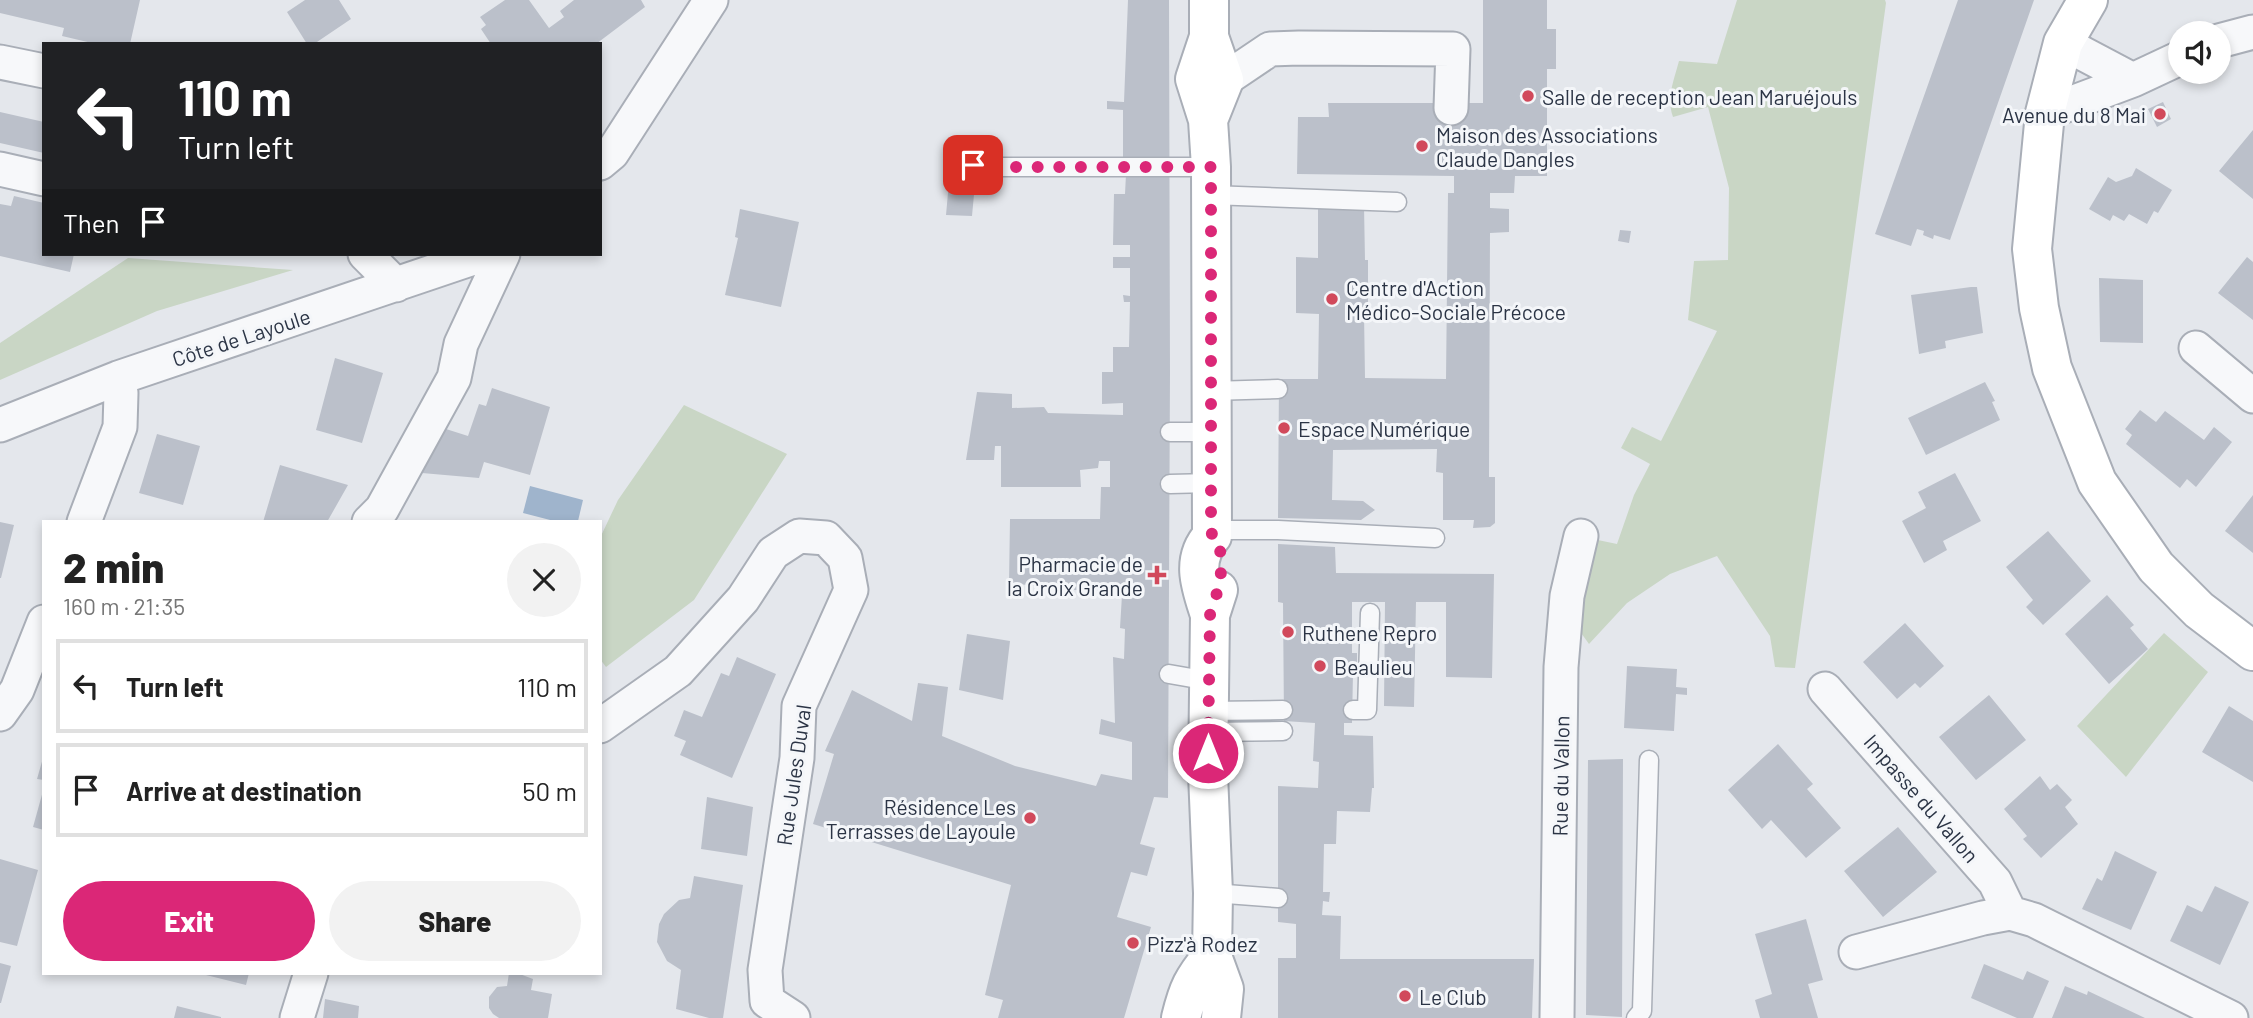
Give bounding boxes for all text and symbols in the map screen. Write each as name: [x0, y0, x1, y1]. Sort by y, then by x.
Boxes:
map controls: [2168, 21, 2231, 84]
button: sound: [2168, 21, 2231, 84]
text: 110 m: [178, 67, 292, 126]
icon: left: [63, 70, 154, 161]
place label: Salle de reception Jean Maruéjouls: [1542, 84, 1857, 109]
marker: Salle de reception Jean Maruéjouls: [1520, 88, 1536, 104]
place label: Avenue du 8 Mai: [2002, 102, 2146, 127]
marker: Avenue du 8 Mai: [2152, 106, 2168, 122]
place label: Maison des Associations Claude Dangles: [1436, 122, 1658, 171]
text: Turn left: [178, 127, 295, 165]
pin: [943, 135, 1003, 195]
marker: Maison des Associations Claude Dangles: [1414, 138, 1430, 154]
icon: arrive: [954, 146, 992, 184]
icon: arrive: [134, 203, 172, 241]
text: Then: [63, 207, 120, 238]
place label: Centre d'Action Médico-Sociale Précoce: [1346, 275, 1566, 324]
marker: Centre d'Action Médico-Sociale Précoce: [1324, 291, 1340, 307]
street label: Côte de Layoule: [169, 303, 313, 371]
place label: Espace Numérique: [1298, 416, 1470, 441]
marker: Espace Numérique: [1276, 420, 1292, 436]
text: 2 min: [63, 541, 164, 591]
button: close: [507, 543, 581, 617]
place label: Pharmacie de la Croix Grande: [1007, 551, 1143, 600]
marker: Pharmacie de la Croix Grande: [1149, 567, 1165, 583]
text: 160 m · 21:35: [63, 592, 185, 620]
place label: Ruthene Repro: [1302, 620, 1437, 645]
marker: Ruthene Repro: [1280, 624, 1296, 640]
place label: Beaulieu: [1334, 654, 1413, 679]
marker: Beaulieu: [1312, 658, 1328, 674]
icon: left: [67, 667, 105, 705]
text: Turn left: [126, 671, 224, 702]
text: 110 m: [517, 671, 577, 702]
street label: Rue Jules Duval: [771, 703, 815, 847]
street label: Rue du Vallon: [1546, 715, 1574, 837]
position arrow: [1171, 716, 1245, 790]
street label: Impasse du Vallon: [1859, 729, 1985, 867]
icon: arrive: [67, 771, 105, 809]
text: Arrive at destination: [126, 775, 362, 806]
text: 50 m: [522, 775, 577, 806]
place label: Résidence Les Terrasses de Layoule: [826, 794, 1016, 843]
marker: Résidence Les Terrasses de Layoule: [1022, 810, 1038, 826]
button: Exit: [63, 881, 315, 961]
button: Share: [329, 881, 581, 961]
place label: Pizz'à Rodez: [1147, 931, 1257, 956]
marker: Pizz'à Rodez: [1125, 935, 1141, 951]
place label: Le Club: [1419, 984, 1487, 1009]
marker: Le Club: [1397, 988, 1413, 1004]

